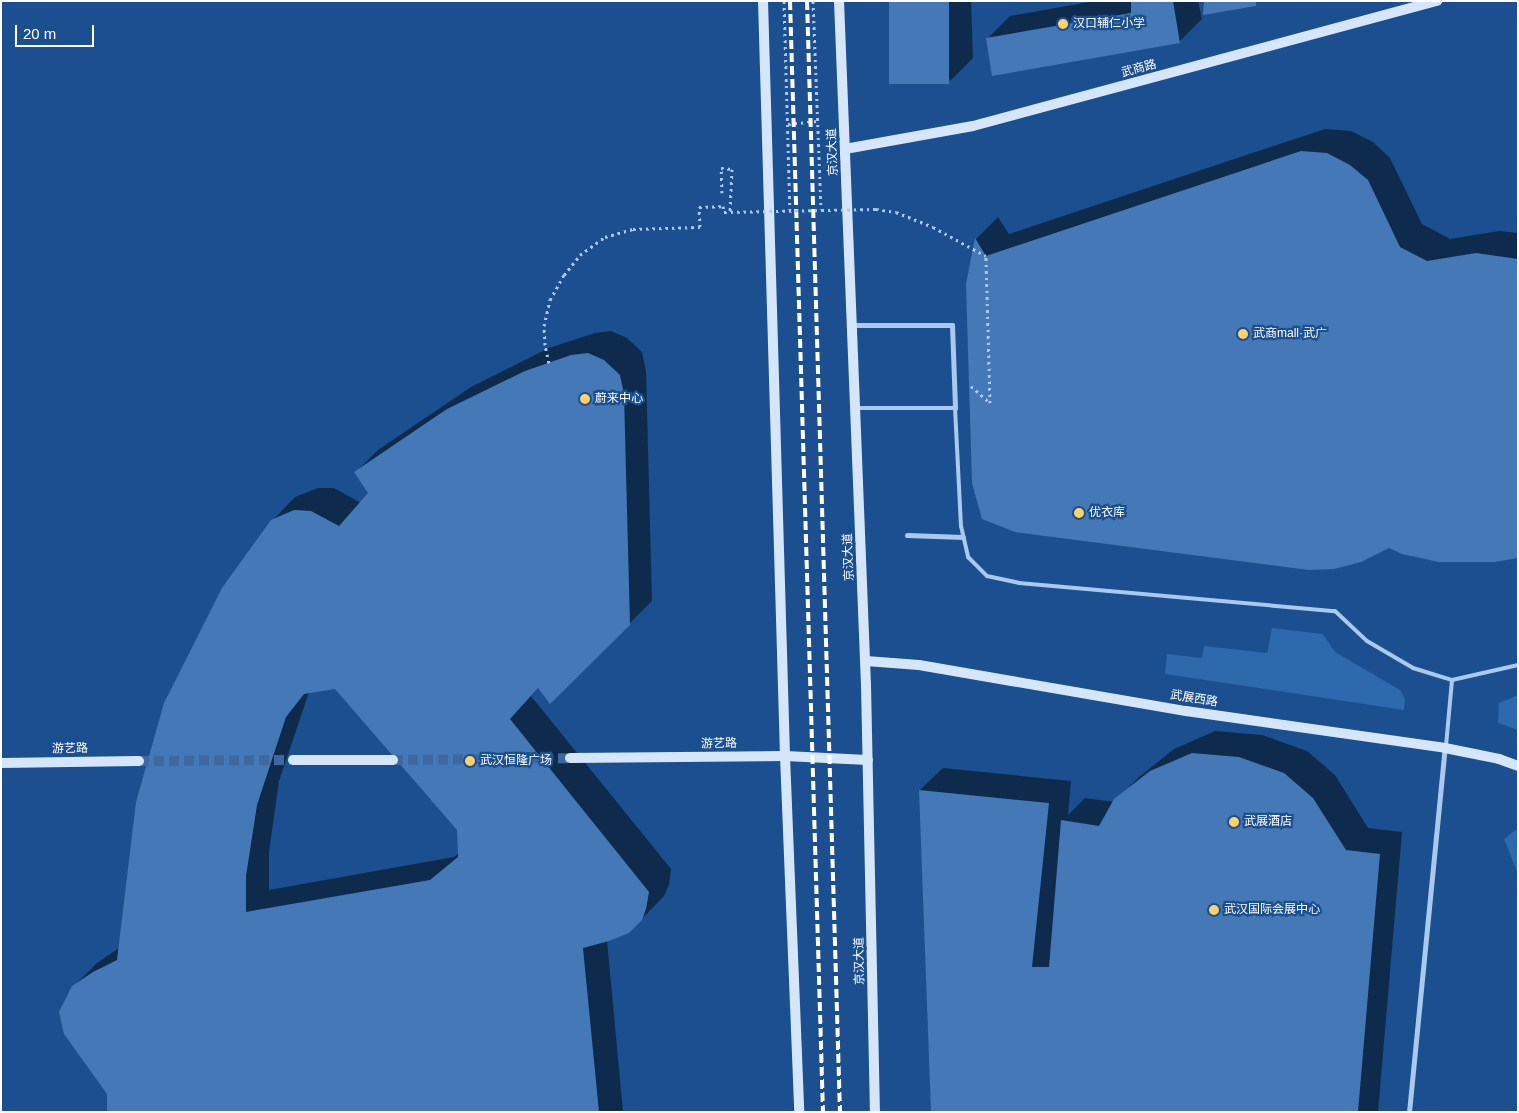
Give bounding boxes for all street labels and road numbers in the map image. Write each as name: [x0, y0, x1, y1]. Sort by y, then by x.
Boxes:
street label: 武商路: [1120, 57, 1158, 81]
street label: 京汉大道: [825, 128, 841, 176]
street label: 京汉大道: [841, 533, 857, 581]
street label: 武展西路: [1169, 688, 1219, 710]
street label: 游艺路: [701, 736, 737, 752]
street label: 游艺路: [52, 741, 88, 757]
street label: 京汉大道: [852, 937, 868, 985]

